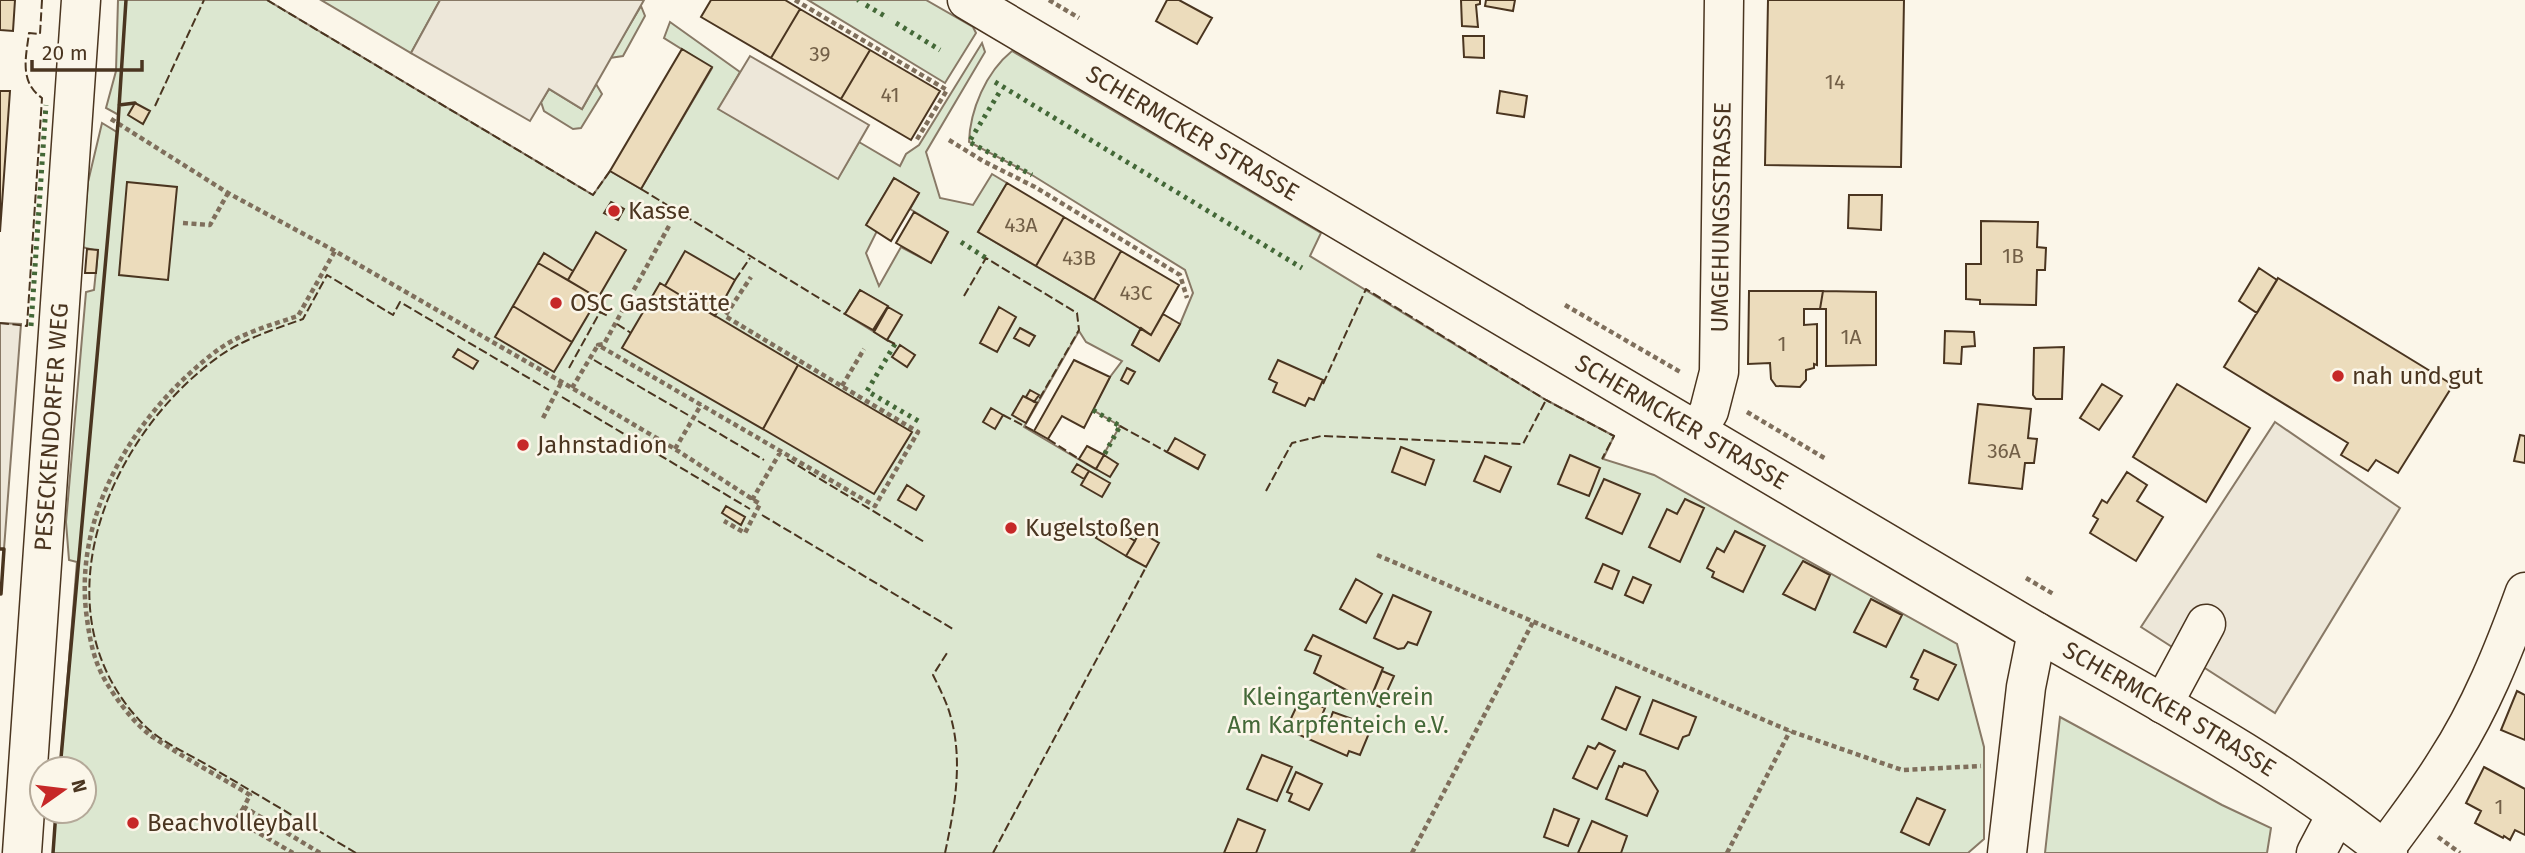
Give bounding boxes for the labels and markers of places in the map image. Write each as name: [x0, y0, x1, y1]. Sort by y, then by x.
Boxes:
place label: Kasse: [628, 197, 690, 225]
marker: Kasse: [606, 203, 622, 219]
place label: OSC Gaststätte: [570, 289, 730, 317]
marker: OSC Gaststätte: [548, 295, 564, 311]
place label: nah und gut: [2352, 362, 2483, 390]
marker: nah und gut: [2330, 368, 2346, 384]
place label: Jahnstadion: [537, 431, 667, 459]
marker: Jahnstadion: [515, 437, 531, 453]
place label: Kugelstoßen: [1025, 514, 1160, 542]
marker: Kugelstoßen: [1003, 520, 1019, 536]
place label: Beachvolleyball: [147, 809, 318, 837]
marker: Beachvolleyball: [125, 815, 141, 831]

